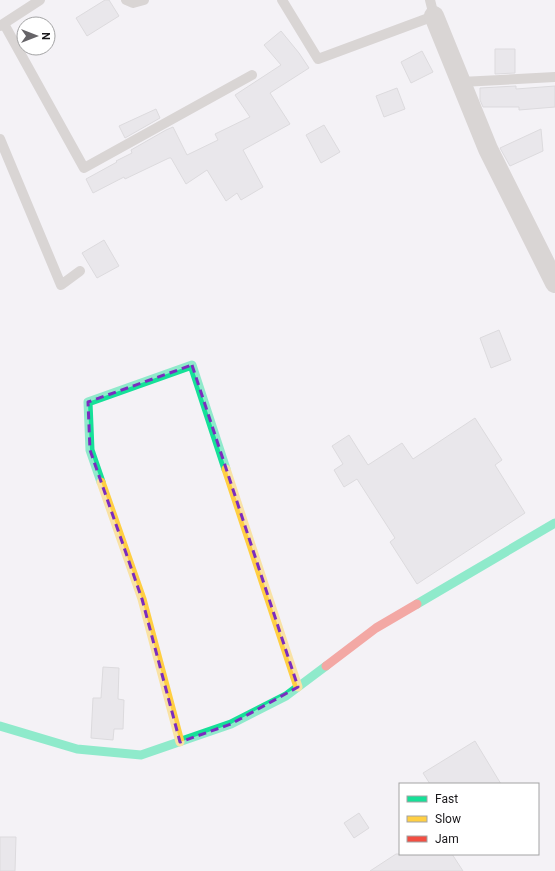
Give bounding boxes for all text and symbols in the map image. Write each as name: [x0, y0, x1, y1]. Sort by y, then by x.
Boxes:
north arrow: [16, 16, 56, 56]
text: N: [39, 32, 52, 40]
legend: [399, 783, 539, 855]
text: Fast: [435, 792, 458, 806]
text: Slow: [435, 812, 461, 826]
text: Jam: [435, 832, 459, 846]

